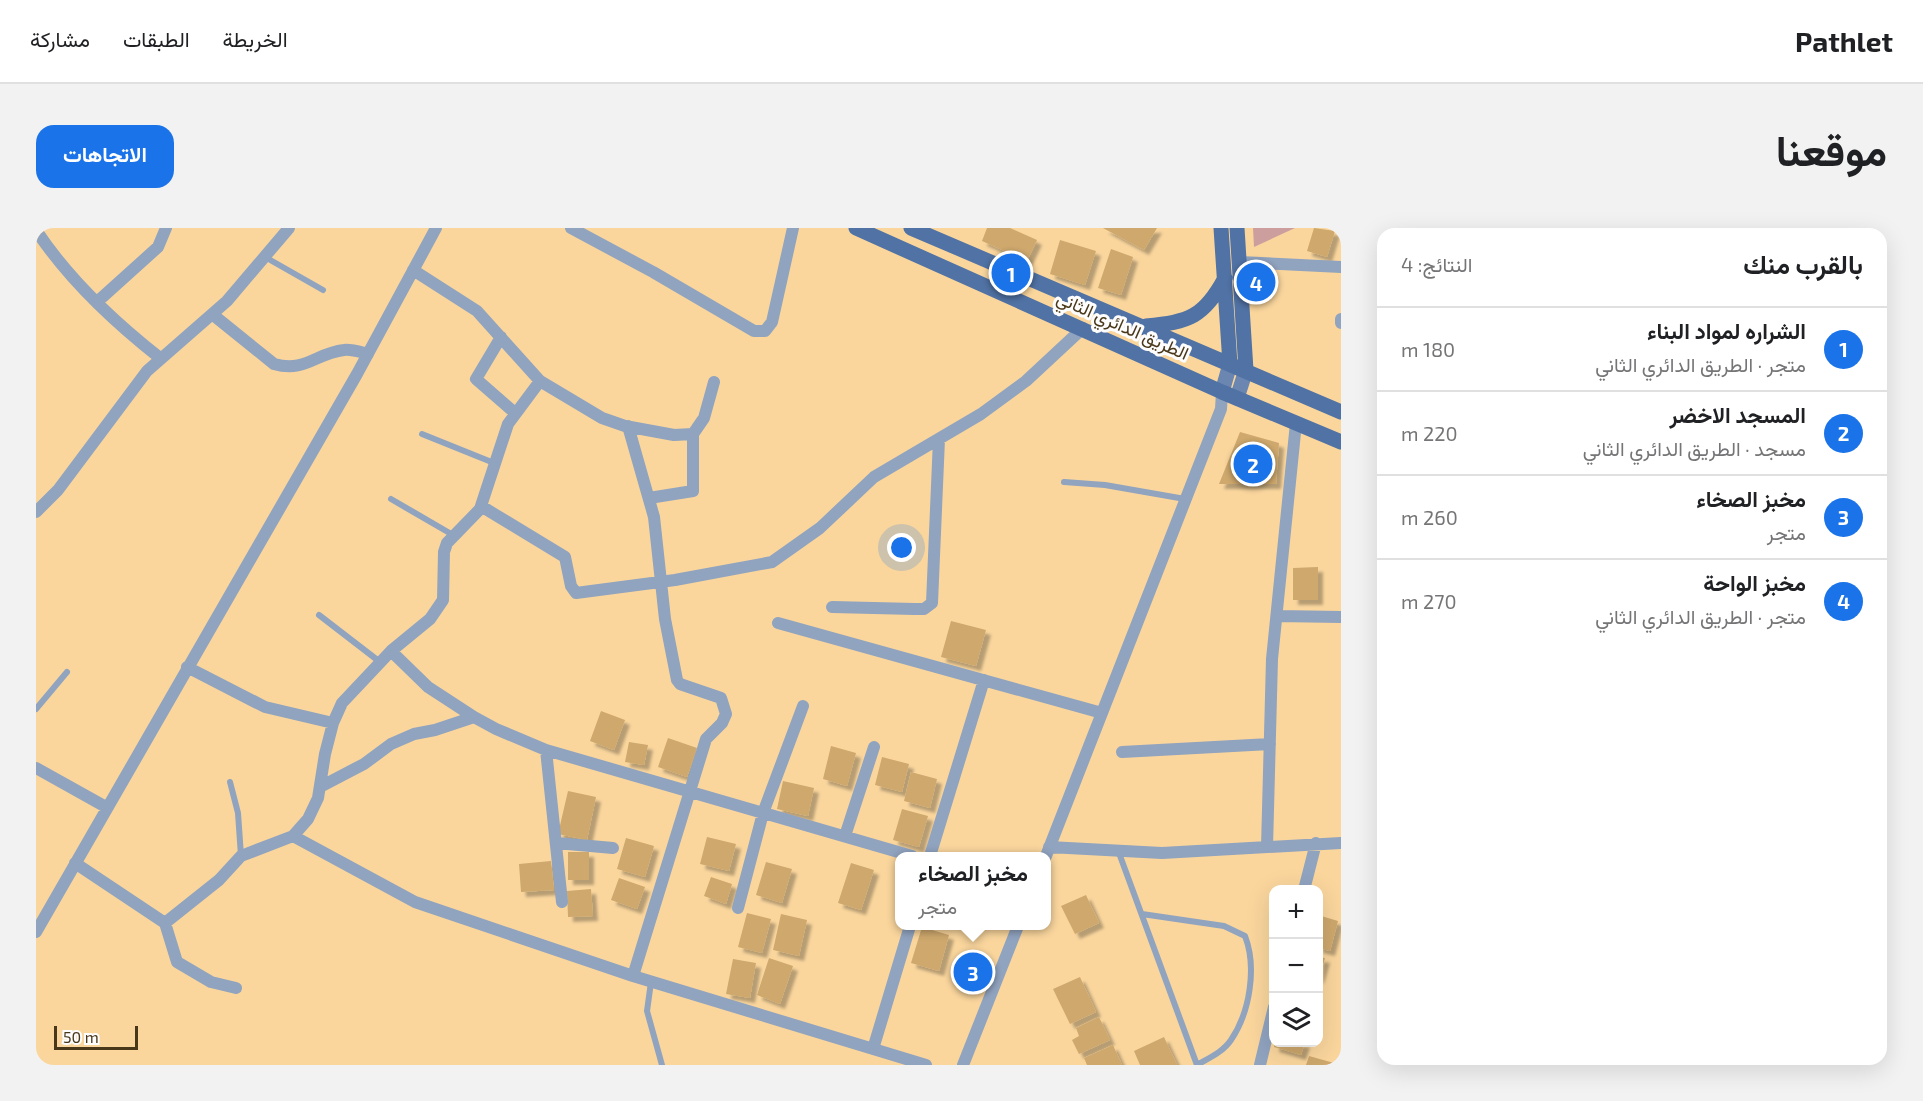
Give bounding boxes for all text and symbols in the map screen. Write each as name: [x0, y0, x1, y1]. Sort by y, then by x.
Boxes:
text: Pathlet: [1795, 24, 1893, 58]
text: مشاركة: [30, 26, 90, 51]
text: الطبقات: [123, 26, 190, 51]
text: الخريطة: [223, 26, 288, 51]
text: موقعنا: [1776, 124, 1887, 174]
button: الاتجاهات: [36, 125, 174, 188]
text: بالقرب منك: [1743, 248, 1863, 279]
pin: 1: [992, 250, 1030, 296]
text: النتائج: 4: [1401, 252, 1472, 276]
pin: 4: [1236, 260, 1276, 304]
street label: الطريق الدائري الثاني: [1052, 286, 1192, 369]
text: الشراره لمواد البناء: [1647, 317, 1806, 343]
text: 180 m: [1401, 337, 1455, 361]
text: 1: [1839, 337, 1848, 361]
text: متجر · الطريق الدائري الثاني: [1595, 352, 1806, 376]
text: المسجد الاخضر: [1670, 401, 1806, 427]
text: 220 m: [1401, 421, 1458, 445]
text: 2: [1838, 421, 1849, 445]
text: مسجد · الطريق الدائري الثاني: [1583, 436, 1806, 460]
pin: 2: [1234, 442, 1272, 486]
text: مخبز الصخاء: [1696, 485, 1806, 511]
text: 260 m: [1401, 505, 1458, 529]
text: 3: [1838, 505, 1849, 529]
text: متجر: [1767, 520, 1806, 544]
your location: [887, 533, 916, 562]
text: مخبز الواحة: [1703, 569, 1806, 595]
text: 270 m: [1401, 589, 1457, 613]
text: 4: [1837, 589, 1850, 613]
text: متجر · الطريق الدائري الثاني: [1595, 604, 1806, 628]
popup: [895, 852, 1051, 930]
text: مخبز الصخاء: [918, 859, 1028, 885]
map controls: [1269, 885, 1323, 1047]
button: +: [1269, 885, 1323, 939]
text: متجر: [918, 894, 957, 918]
button: −: [1269, 939, 1323, 993]
pin: 3: [954, 950, 992, 994]
button: layers: [1269, 993, 1323, 1047]
scale bar: [54, 1023, 138, 1050]
text: 50 m: [63, 1027, 99, 1046]

